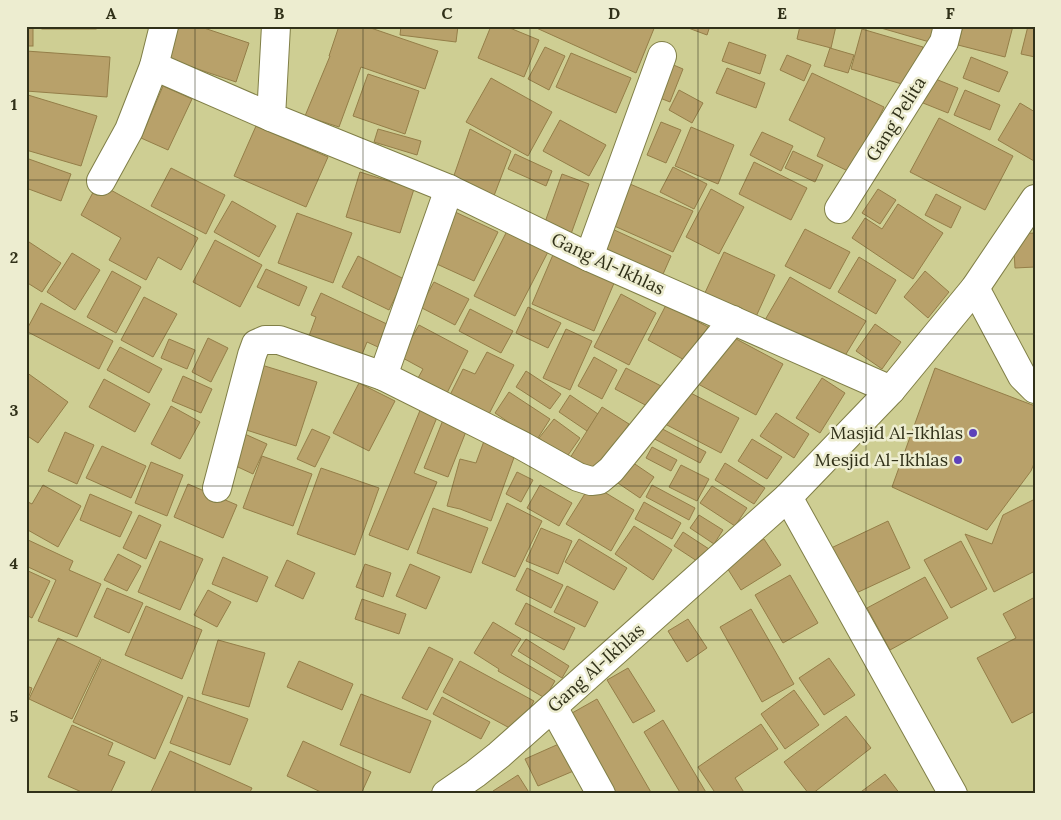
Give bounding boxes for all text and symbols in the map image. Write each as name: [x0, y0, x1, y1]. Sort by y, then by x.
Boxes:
text: A: [106, 3, 117, 23]
text: B: [274, 3, 285, 23]
text: C: [441, 3, 453, 23]
text: D: [608, 3, 620, 23]
text: E: [777, 3, 787, 23]
text: F: [945, 3, 955, 23]
street label: Gang Pelita: [860, 72, 931, 165]
text: 1: [11, 94, 17, 114]
street label: Gang Al-Ikhlas: [548, 227, 668, 300]
text: 2: [10, 247, 18, 267]
text: 3: [10, 400, 19, 420]
place label: Masjid Al-Ikhlas: [830, 421, 963, 444]
marker: Masjid Al-Ikhlas: [967, 427, 979, 439]
place label: Mesjid Al-Ikhlas: [815, 448, 948, 471]
marker: Mesjid Al-Ikhlas: [952, 454, 964, 466]
text: 4: [10, 553, 19, 573]
street label: Gang Al-Ikhlas: [543, 618, 649, 717]
text: 5: [10, 706, 19, 726]

